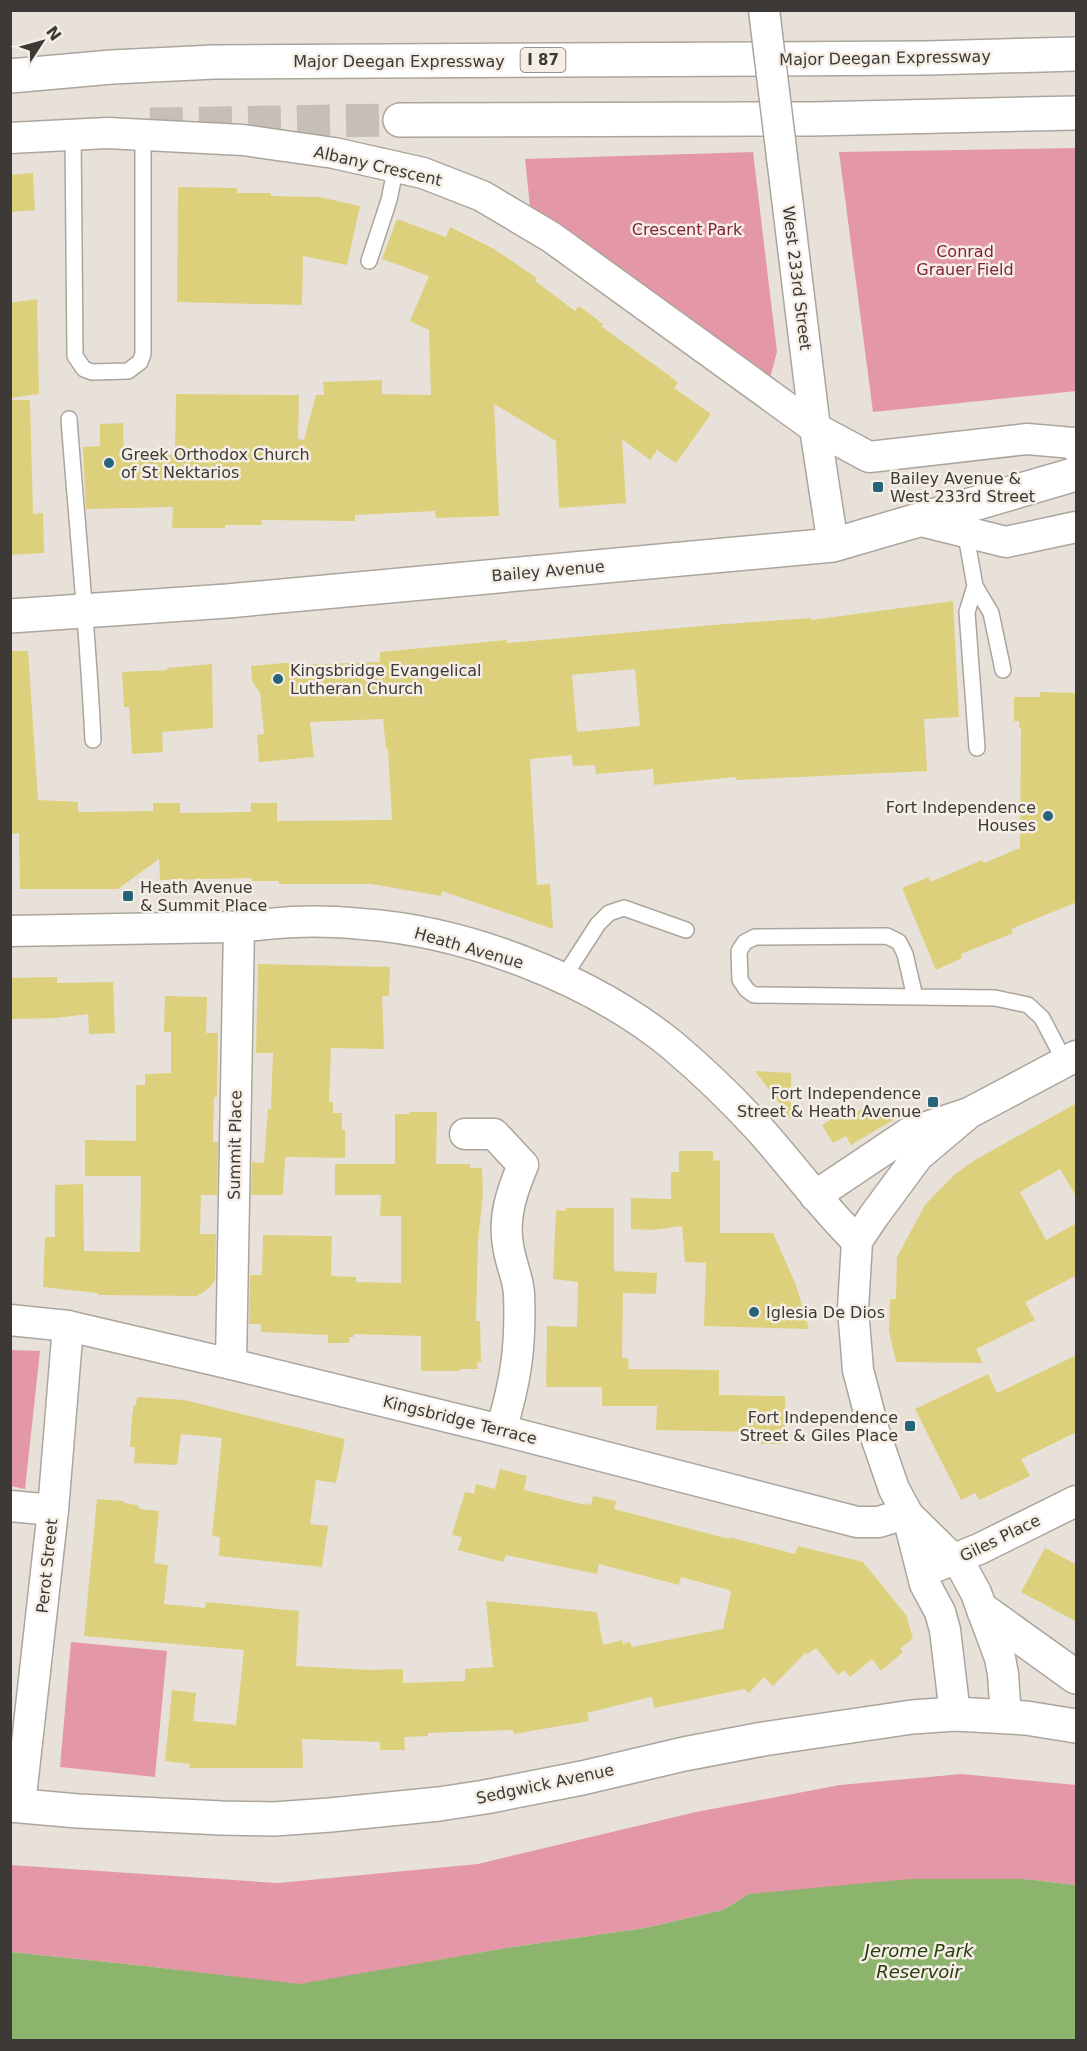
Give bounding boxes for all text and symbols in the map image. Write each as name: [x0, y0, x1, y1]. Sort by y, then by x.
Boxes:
north arrow: [12, 12, 72, 72]
text: N: [42, 22, 65, 44]
street label: Major Deegan Expressway: [779, 47, 991, 69]
road number: I 87: [520, 48, 566, 72]
street label: Major Deegan Expressway: [293, 52, 505, 71]
street label: Albany Crescent: [312, 142, 444, 190]
street label: West 233rd Street: [779, 205, 815, 351]
park label: Crescent Park: [632, 220, 743, 239]
park label: Conrad Grauer Field: [916, 242, 1014, 279]
place label: Greek Orthodox Church of St Nektarios: [121, 445, 310, 482]
marker: Greek Orthodox Church of St Nektarios: [102, 456, 116, 470]
place label: Bailey Avenue & West 233rd Street: [890, 469, 1035, 506]
marker: Bailey Avenue & West 233rd Street: [871, 480, 885, 494]
street label: Bailey Avenue: [491, 557, 605, 585]
place label: Kingsbridge Evangelical Lutheran Church: [290, 661, 481, 698]
marker: Kingsbridge Evangelical Lutheran Church: [271, 672, 285, 686]
place label: Fort Independence Houses: [886, 798, 1036, 835]
marker: Fort Independence Houses: [1041, 809, 1055, 823]
place label: Heath Avenue & Summit Place: [140, 878, 267, 915]
marker: Heath Avenue & Summit Place: [121, 889, 135, 903]
street label: Heath Avenue: [412, 923, 526, 973]
place label: Fort Independence Street & Heath Avenue: [737, 1084, 921, 1121]
street label: Summit Place: [225, 1090, 245, 1200]
marker: Fort Independence Street & Heath Avenue: [926, 1095, 940, 1109]
place label: Iglesia De Dios: [766, 1303, 885, 1322]
marker: Iglesia De Dios: [747, 1305, 761, 1319]
street label: Kingsbridge Terrace: [381, 1392, 539, 1448]
place label: Fort Independence Street & Giles Place: [740, 1408, 898, 1445]
marker: Fort Independence Street & Giles Place: [903, 1419, 917, 1433]
street label: Giles Place: [957, 1510, 1043, 1566]
street label: Perot Street: [33, 1518, 61, 1614]
street label: Sedgwick Avenue: [474, 1760, 616, 1808]
water label: Jerome Park Reservoir: [862, 1940, 975, 1982]

